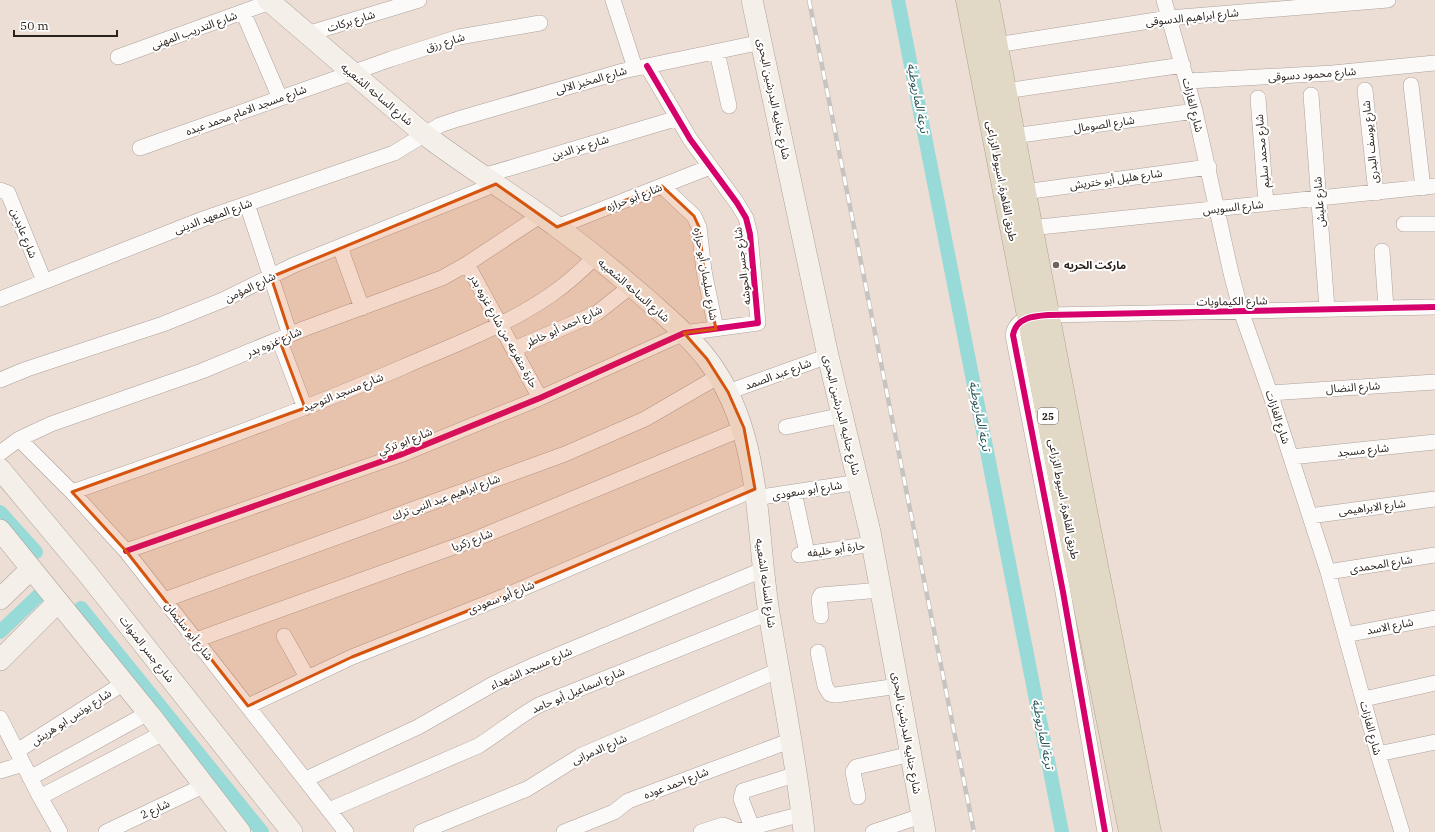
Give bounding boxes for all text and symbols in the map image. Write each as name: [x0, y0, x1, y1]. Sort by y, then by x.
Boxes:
street label: شارع ابراهيم الدسوقى: [1145, 5, 1240, 31]
street label: شارع بركات: [325, 7, 377, 36]
street label: شارع التدريب المهنى: [149, 8, 240, 53]
scale bar: [14, 12, 117, 38]
text: 50 m: [20, 18, 49, 33]
street label: شارع رزق: [424, 29, 467, 56]
street label: شارع جنابيه البدرشين البحرى: [753, 37, 794, 161]
street label: شارع الساحه الشعبيه: [337, 60, 416, 129]
water label: ترعة الماريوطية: [904, 62, 933, 136]
street label: شارع المخبز الالى: [554, 63, 629, 98]
street label: شارع محمود دسوقى: [1268, 64, 1357, 85]
street label: شارع الغازات: [1178, 76, 1207, 134]
street label: شارع مسجد الامام محمد عبده: [184, 81, 309, 139]
street label: شارع يوسف البدرى: [1359, 99, 1382, 184]
street label: شارع الصومال: [1072, 113, 1136, 136]
street label: شارع محمد سليم: [1252, 113, 1274, 188]
street label: طريق القاهرة, اسيوط الزراعى: [983, 120, 1021, 242]
street label: شارع عز الدين: [550, 132, 611, 163]
street label: شارع هليل أبو ختريش: [1069, 166, 1164, 193]
street label: شارع عليش: [1310, 176, 1329, 228]
street label: شارع أبو حرازه: [604, 180, 665, 215]
street label: شارع المعهد الدينى: [172, 195, 255, 238]
street label: شارع السويس: [1202, 197, 1265, 218]
street label: شارع عابدين: [7, 206, 41, 261]
street label: شارع سليمان أبو حرازه: [690, 226, 721, 322]
street label: شارع جسر الحوشه: [730, 226, 755, 306]
street label: شارع الساحه الشعبيه: [595, 255, 673, 326]
place label: ماركت الحريه: [1064, 258, 1126, 272]
marker: ماركت الحريه: [1051, 260, 1061, 270]
street label: شارع المؤمن: [222, 269, 278, 306]
street label: حارة متفرعه من شارع غزوه بدر: [465, 271, 541, 391]
street label: شارع الكيماويات: [1196, 293, 1268, 310]
street label: شارع احمد أبو خاطر: [523, 302, 605, 351]
street label: شارع غزوه بدر: [243, 324, 304, 361]
street label: شارع جنابيه البدرشين البحرى: [819, 353, 864, 477]
street label: شارع عبد الصمد: [743, 355, 814, 393]
street label: شارع مسجد التوحيد: [301, 369, 386, 415]
street label: شارع النضال: [1325, 378, 1381, 397]
water label: ترعة الماريوطية: [966, 380, 995, 454]
street label: شارع الغازات: [1262, 388, 1293, 446]
road number: 25: [1038, 408, 1058, 424]
street label: شارع ابو تركي: [376, 424, 435, 460]
street label: طريق القاهرة, اسيوط الزراعى: [1045, 438, 1083, 560]
street label: شارع مسجد: [1336, 440, 1390, 461]
street label: شارع ابراهيم عبد النبى ترك: [390, 471, 503, 525]
street label: شارع أبو سعودى: [771, 478, 843, 503]
street label: شارع الابراهيمى: [1338, 496, 1407, 519]
street label: شارع زكريا: [450, 526, 495, 555]
street label: شارع الساحه الشعبيه: [752, 537, 779, 629]
street label: حارة أبو خليفه: [806, 538, 866, 560]
street label: شارع المحمدى: [1349, 552, 1414, 577]
street label: شارع أبو سعودى: [466, 577, 537, 618]
street label: شارع أبو سليمان: [161, 599, 216, 664]
street label: شارع جسر المنوات: [116, 613, 178, 686]
street label: شارع الاسد: [1365, 615, 1415, 638]
street label: شارع مسجد الشهداء: [488, 644, 575, 693]
street label: شارع اسماعيل أبو حامد: [529, 664, 627, 717]
street label: شارع جنابيه البدرشين البحرى: [888, 671, 925, 796]
street label: شارع يونس ابو هريش: [28, 686, 115, 749]
water label: ترعة الماريوطية: [1029, 698, 1058, 772]
street label: شارع الغازات: [1356, 699, 1385, 757]
street label: شارع الدمرانى: [569, 730, 629, 768]
street label: شارع احمد عوده: [642, 764, 711, 803]
street label: شارع 2: [138, 796, 173, 823]

